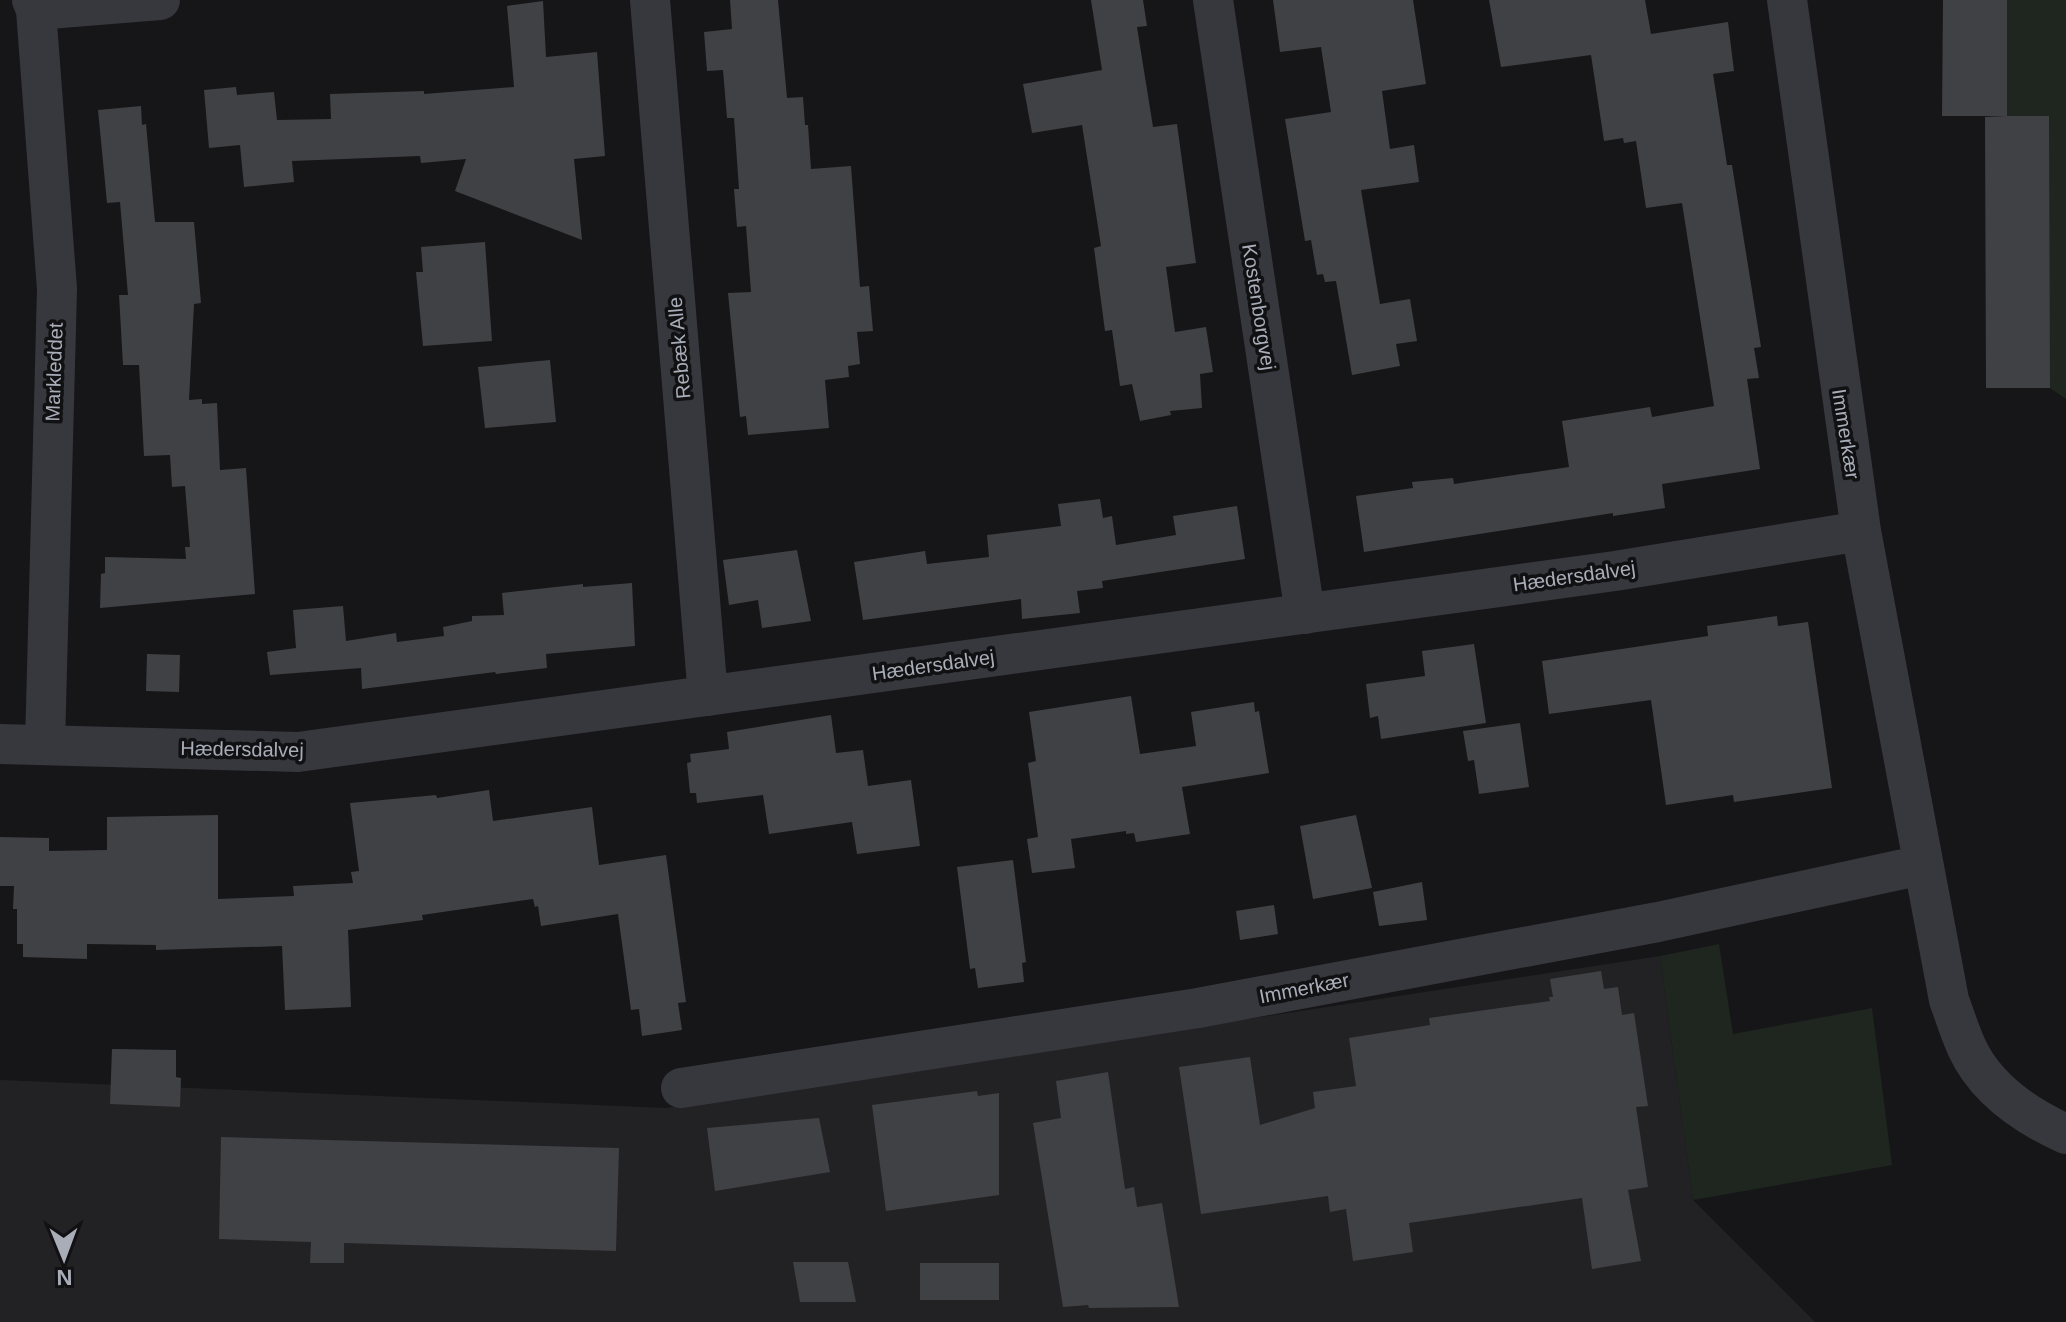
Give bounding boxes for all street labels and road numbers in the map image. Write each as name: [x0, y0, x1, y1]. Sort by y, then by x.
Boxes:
street label: Kostenborgvej: [1238, 242, 1280, 372]
street label: Rebæk Alle: [664, 296, 694, 400]
street label: Markleddet: [41, 322, 67, 422]
street label: Immerkær: [1828, 387, 1864, 481]
street label: Hædersdalvej: [1511, 557, 1637, 595]
street label: Hædersdalvej: [870, 646, 996, 684]
street label: Hædersdalvej: [180, 737, 304, 761]
street label: Immerkær: [1257, 968, 1351, 1007]

